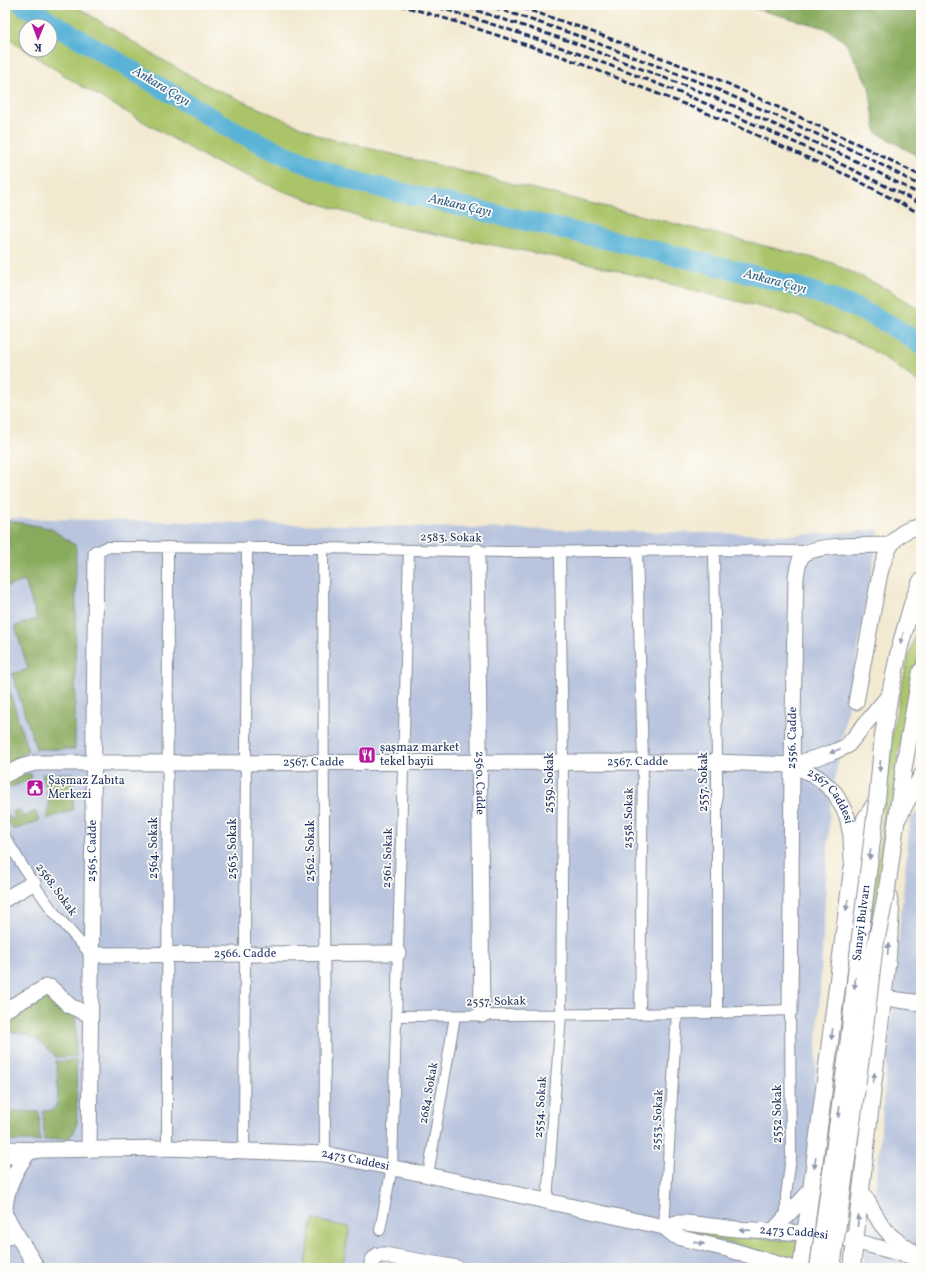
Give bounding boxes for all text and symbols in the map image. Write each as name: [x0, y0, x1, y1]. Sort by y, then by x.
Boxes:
north arrow: [18, 18, 58, 58]
text: K: [34, 39, 42, 54]
water label: Ankara Çayı: [128, 62, 193, 111]
water label: Ankara Çayı: [426, 190, 493, 222]
water label: Ankara Çayı: [741, 265, 808, 299]
street label: 2583. Sokak: [420, 529, 482, 547]
one-way arrow: [899, 633, 905, 645]
street label: 2556. Cadde: [784, 706, 801, 769]
place label: şaşmaz market tekel bayii: [380, 740, 459, 770]
restaurant icon: şaşmaz market tekel bayii: [357, 745, 377, 765]
one-way arrow: [828, 749, 840, 755]
street label: 2560. Cadde: [471, 751, 488, 815]
street label: 2559. Sokak: [542, 752, 558, 814]
street label: 2557. Sokak: [696, 752, 712, 812]
street label: 2567. Cadde: [607, 754, 668, 770]
street label: 2567. Cadde: [283, 755, 345, 771]
one-way arrow: [877, 760, 883, 772]
street label: 2567 Caddesi: [804, 765, 856, 826]
place label: Şaşmaz Zabıta Merkezi: [48, 773, 125, 803]
public building icon: Şaşmaz Zabıta Merkezi: [25, 778, 45, 798]
street label: 2558. Sokak: [620, 787, 638, 849]
street label: 2564. Sokak: [146, 816, 162, 879]
street label: 2563. Sokak: [225, 818, 241, 880]
street label: 2565. Cadde: [84, 819, 101, 882]
street label: 2562. Sokak: [303, 820, 319, 882]
street label: 2561. Sokak: [379, 827, 397, 888]
one-way arrow: [867, 848, 873, 860]
street label: 2568. Sokak: [31, 860, 81, 920]
street label: Sanayi Bulvarı: [849, 883, 875, 962]
one-way arrow: [844, 899, 850, 911]
one-way arrow: [885, 943, 892, 955]
street label: 2566. Cadde: [214, 946, 277, 962]
one-way arrow: [851, 977, 858, 989]
street label: 2557. Sokak: [466, 993, 526, 1011]
one-way arrow: [829, 1028, 835, 1040]
street label: 2684. Sokak: [416, 1060, 442, 1125]
one-way arrow: [871, 1072, 878, 1084]
street label: 2554. Sokak: [531, 1075, 551, 1139]
street label: 2552 Sokak: [770, 1084, 786, 1143]
street label: 2553. Sokak: [648, 1089, 668, 1151]
one-way arrow: [836, 1106, 842, 1118]
street label: 2473 Caddesi: [321, 1146, 391, 1175]
one-way arrow: [812, 1157, 818, 1169]
one-way arrow: [854, 1215, 861, 1227]
street label: 2473 Caddesi: [759, 1222, 830, 1244]
one-way arrow: [739, 1226, 751, 1233]
one-way arrow: [693, 1240, 706, 1246]

